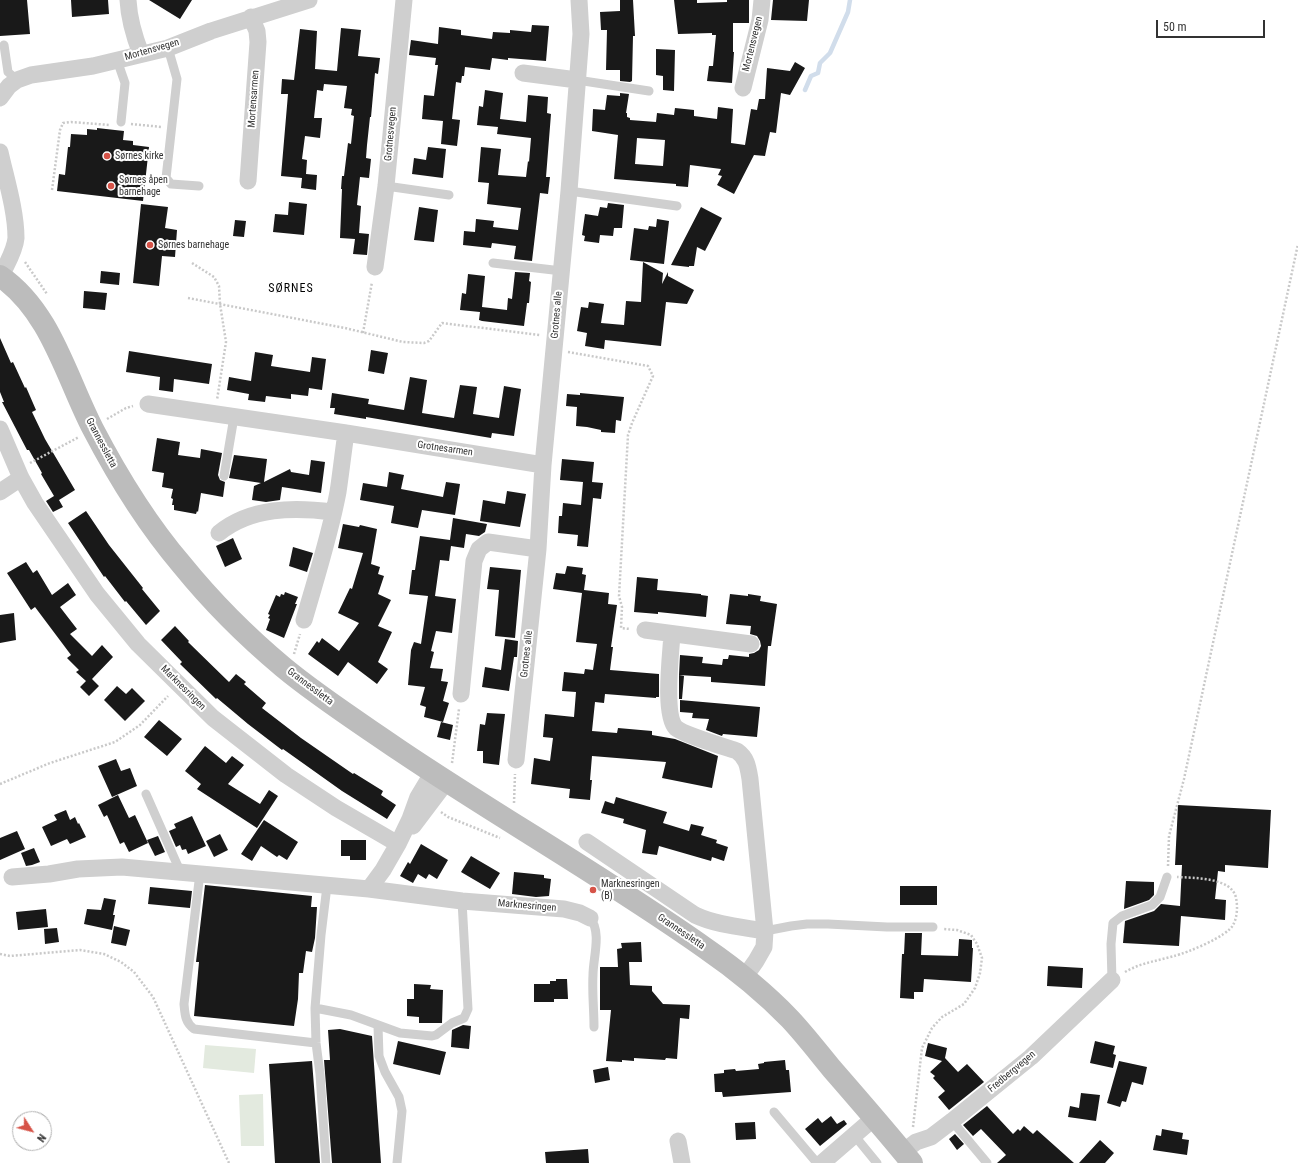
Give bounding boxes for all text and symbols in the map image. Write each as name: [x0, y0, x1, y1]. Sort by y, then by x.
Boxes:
scale bar: [1158, 12, 1267, 38]
street label: Mortensvegen: [740, 15, 766, 73]
text: 50 m: [1163, 20, 1187, 34]
street label: Mortensvegen: [123, 36, 181, 64]
street label: Mortensarmen: [246, 70, 262, 128]
street label: Grotnesvegen: [383, 106, 399, 162]
place label: Sørnes kirke: [115, 150, 164, 162]
marker: Sørnes kirke: [102, 151, 112, 161]
place label: Sørnes åpen barnehage: [119, 174, 168, 198]
marker: Sørnes åpen barnehage: [106, 181, 116, 191]
place label: Sørnes barnehage: [158, 239, 229, 251]
marker: Sørnes barnehage: [145, 240, 155, 250]
district label: SØRNES: [268, 282, 314, 296]
street label: Grotnes alle: [549, 291, 565, 339]
street label: Grannessletta: [83, 416, 119, 470]
street label: Grotnesarmen: [417, 439, 473, 459]
street label: Grotnes alle: [519, 630, 535, 678]
street label: Marknesringen: [158, 663, 208, 713]
street label: Grannessletta: [285, 666, 335, 708]
place label: Marknesringen (B): [601, 878, 660, 902]
marker: Marknesringen (B): [588, 885, 598, 895]
street label: Marknesringen: [497, 897, 557, 915]
street label: Grannessletta: [655, 912, 707, 952]
street label: Fredbergvegen: [986, 1049, 1038, 1095]
north arrow: [12, 1111, 52, 1151]
text: N: [34, 1131, 49, 1144]

